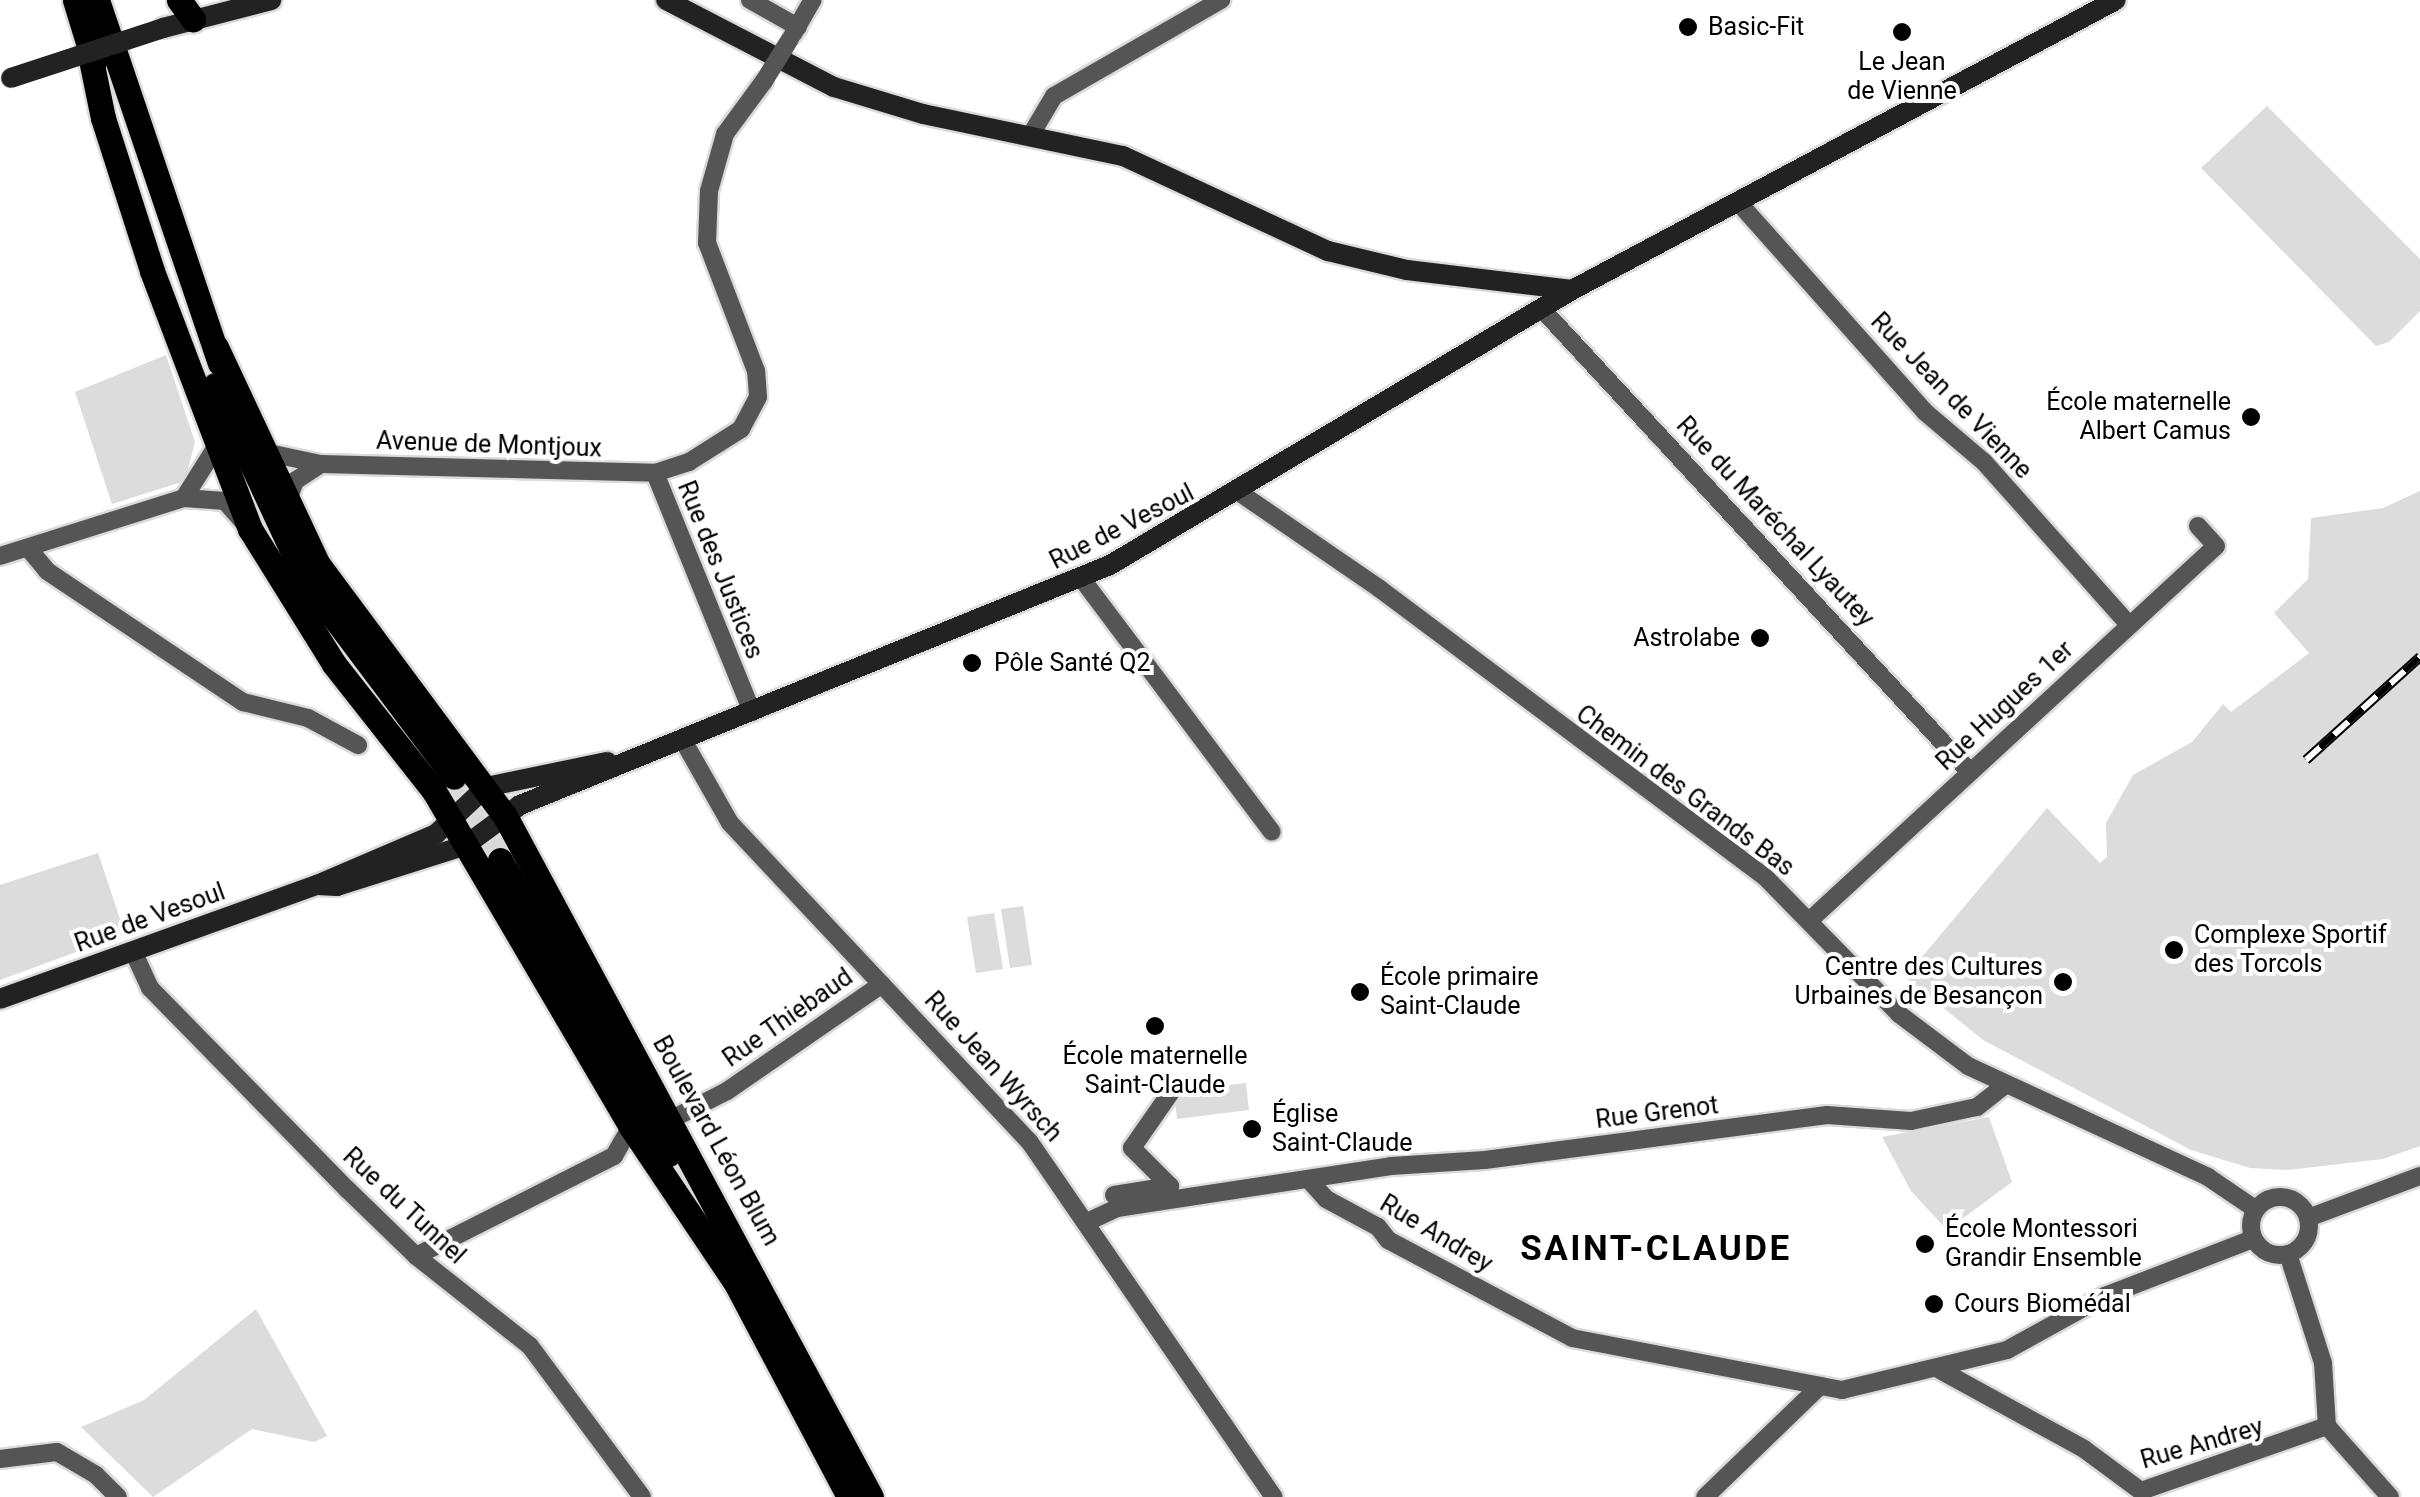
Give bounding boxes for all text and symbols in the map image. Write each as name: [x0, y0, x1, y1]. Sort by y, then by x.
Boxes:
place label: Basic-Fit: [1708, 12, 1804, 42]
marker: Basic-Fit: [1677, 16, 1699, 38]
marker: Le Jean de Vienne: [1891, 21, 1913, 43]
place label: Le Jean de Vienne: [1847, 48, 1957, 107]
street label: Rue Jean de Vienne: [1864, 307, 2038, 485]
place label: École maternelle Albert Camus: [2046, 388, 2231, 447]
marker: École maternelle Albert Camus: [2240, 406, 2262, 428]
street label: Rue du Maréchal Lyautey: [1670, 411, 1880, 633]
street label: Avenue de Montjoux: [376, 426, 602, 464]
street label: Rue des Justices: [671, 477, 769, 663]
street label: Rue de Vesoul: [1045, 478, 1199, 576]
place label: Astrolabe: [1633, 623, 1740, 653]
marker: Astrolabe: [1749, 627, 1771, 649]
street label: Rue Hugues 1er: [1930, 635, 2080, 777]
place label: Pôle Santé Q2: [994, 648, 1151, 678]
marker: Pôle Santé Q2: [959, 650, 985, 676]
street label: Chemin des Grands Bas: [1570, 699, 1800, 883]
street label: Rue de Vesoul: [71, 877, 229, 959]
place label: Complexe Sportif des Torcols: [2194, 921, 2387, 980]
marker: Complexe Sportif des Torcols: [2163, 939, 2185, 961]
place label: Centre des Cultures Urbaines de Besançon: [1795, 953, 2043, 1012]
street label: Rue Thiebaud: [717, 962, 859, 1074]
place label: École primaire Saint-Claude: [1380, 963, 1539, 1022]
marker: Centre des Cultures Urbaines de Besançon: [2052, 971, 2074, 993]
marker: École primaire Saint-Claude: [1349, 981, 1371, 1003]
street label: Rue Jean Wyrsch: [918, 986, 1068, 1148]
marker: École maternelle Saint-Claude: [1144, 1015, 1166, 1037]
street label: Boulevard Léon Blum: [646, 1031, 786, 1251]
place label: École maternelle Saint-Claude: [1063, 1042, 1247, 1101]
street label: Rue Grenot: [1594, 1091, 1720, 1135]
place label: Église Saint-Claude: [1272, 1100, 1413, 1159]
marker: Église Saint-Claude: [1241, 1118, 1263, 1140]
street label: Rue du Tunnel: [336, 1141, 472, 1271]
street label: Rue Andrey: [1374, 1189, 1498, 1279]
place label: École Montessori Grandir Ensemble: [1945, 1215, 2142, 1274]
district label: SAINT-CLAUDE: [1520, 1228, 1792, 1270]
marker: École Montessori Grandir Ensemble: [1914, 1233, 1936, 1255]
place label: Cours Biomédal: [1954, 1289, 2131, 1319]
marker: Cours Biomédal: [1923, 1293, 1945, 1315]
street label: Rue Andrey: [2137, 1412, 2267, 1476]

